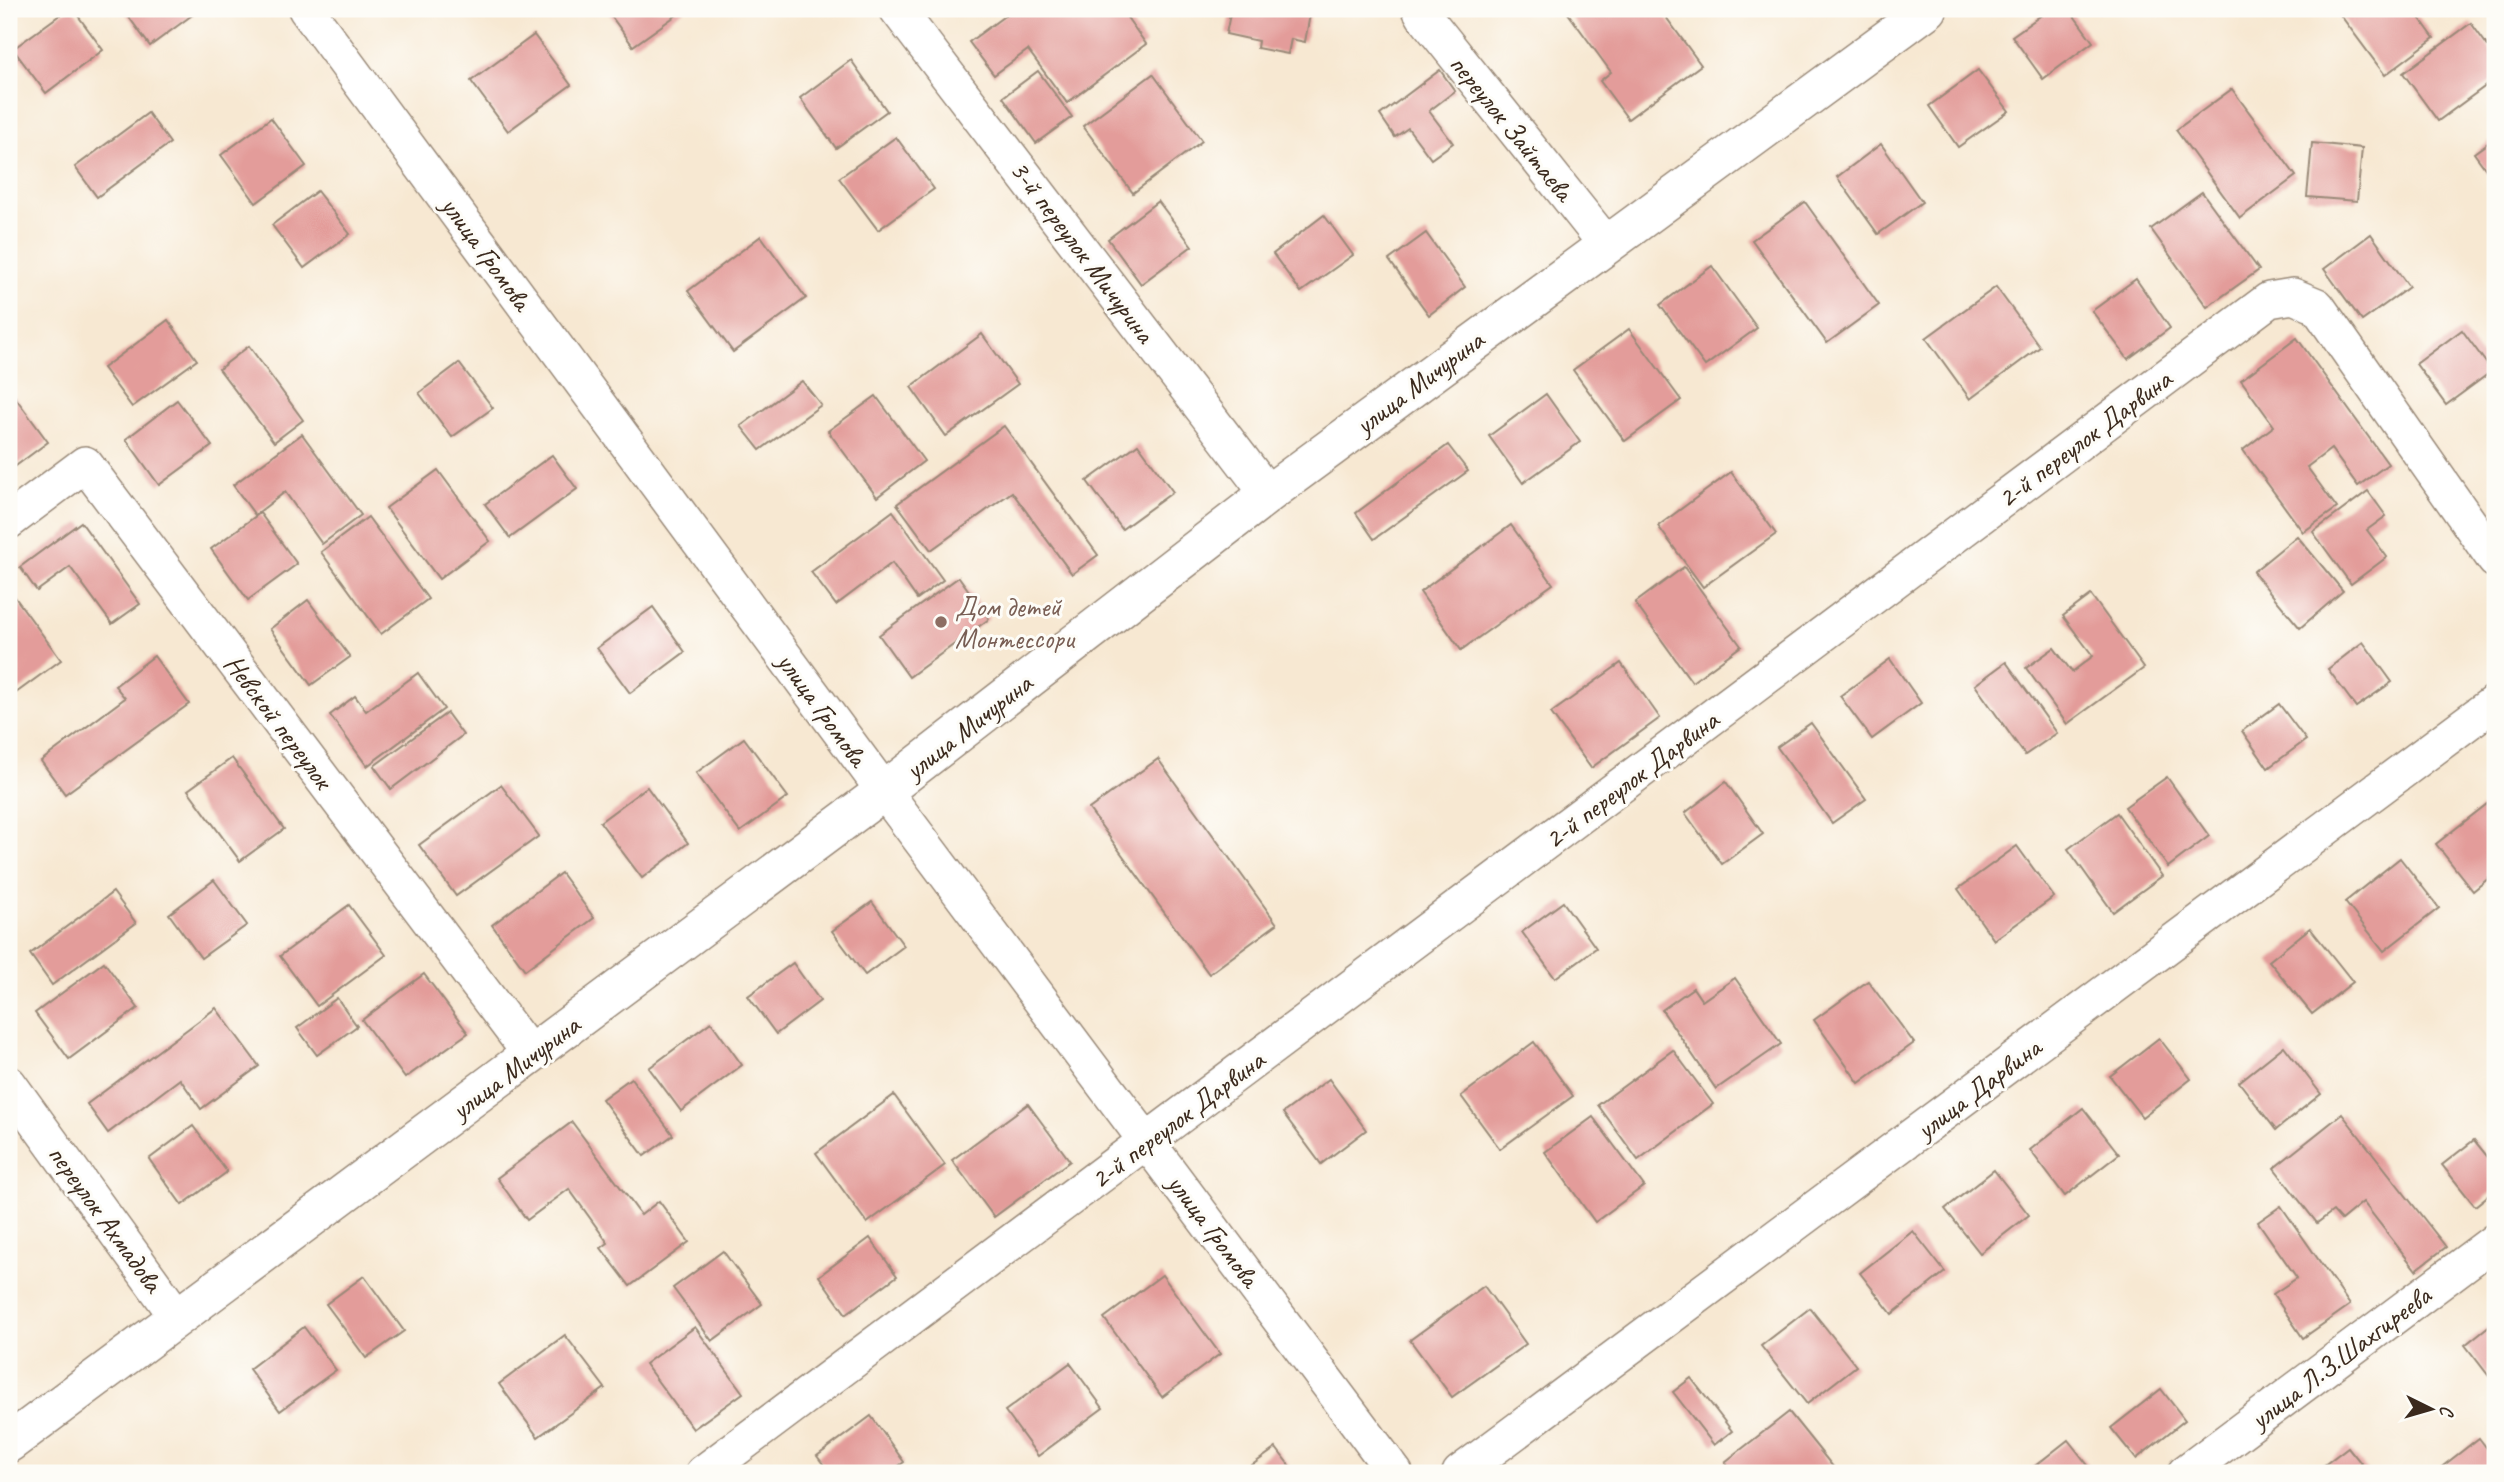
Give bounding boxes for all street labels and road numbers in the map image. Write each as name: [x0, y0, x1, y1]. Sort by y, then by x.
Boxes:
street label: переулок Зайтаева: [1442, 47, 1583, 210]
street label: 3-й переулок Мичурина: [1003, 153, 1164, 351]
street label: улица Громова: [432, 188, 541, 319]
street label: улица Мичурина: [1346, 322, 1492, 443]
street label: 2-й переулок Дарвина: [1990, 361, 2180, 515]
street label: улица Громова: [768, 644, 877, 775]
street label: Невской переулок: [217, 647, 342, 798]
street label: улица Мичурина: [896, 665, 1040, 788]
street label: 2-й переулок Дарвина: [1537, 702, 1727, 856]
street label: улица Мичурина: [442, 1007, 588, 1128]
street label: улица Дарвина: [1907, 1029, 2050, 1148]
street label: 2-й переулок Дарвина: [1083, 1042, 1273, 1196]
street label: переулок Ахмадова: [40, 1138, 172, 1300]
street label: улица Громова: [1159, 1165, 1269, 1296]
street label: улица Л.З.Шахгиреева: [2241, 1277, 2439, 1438]

